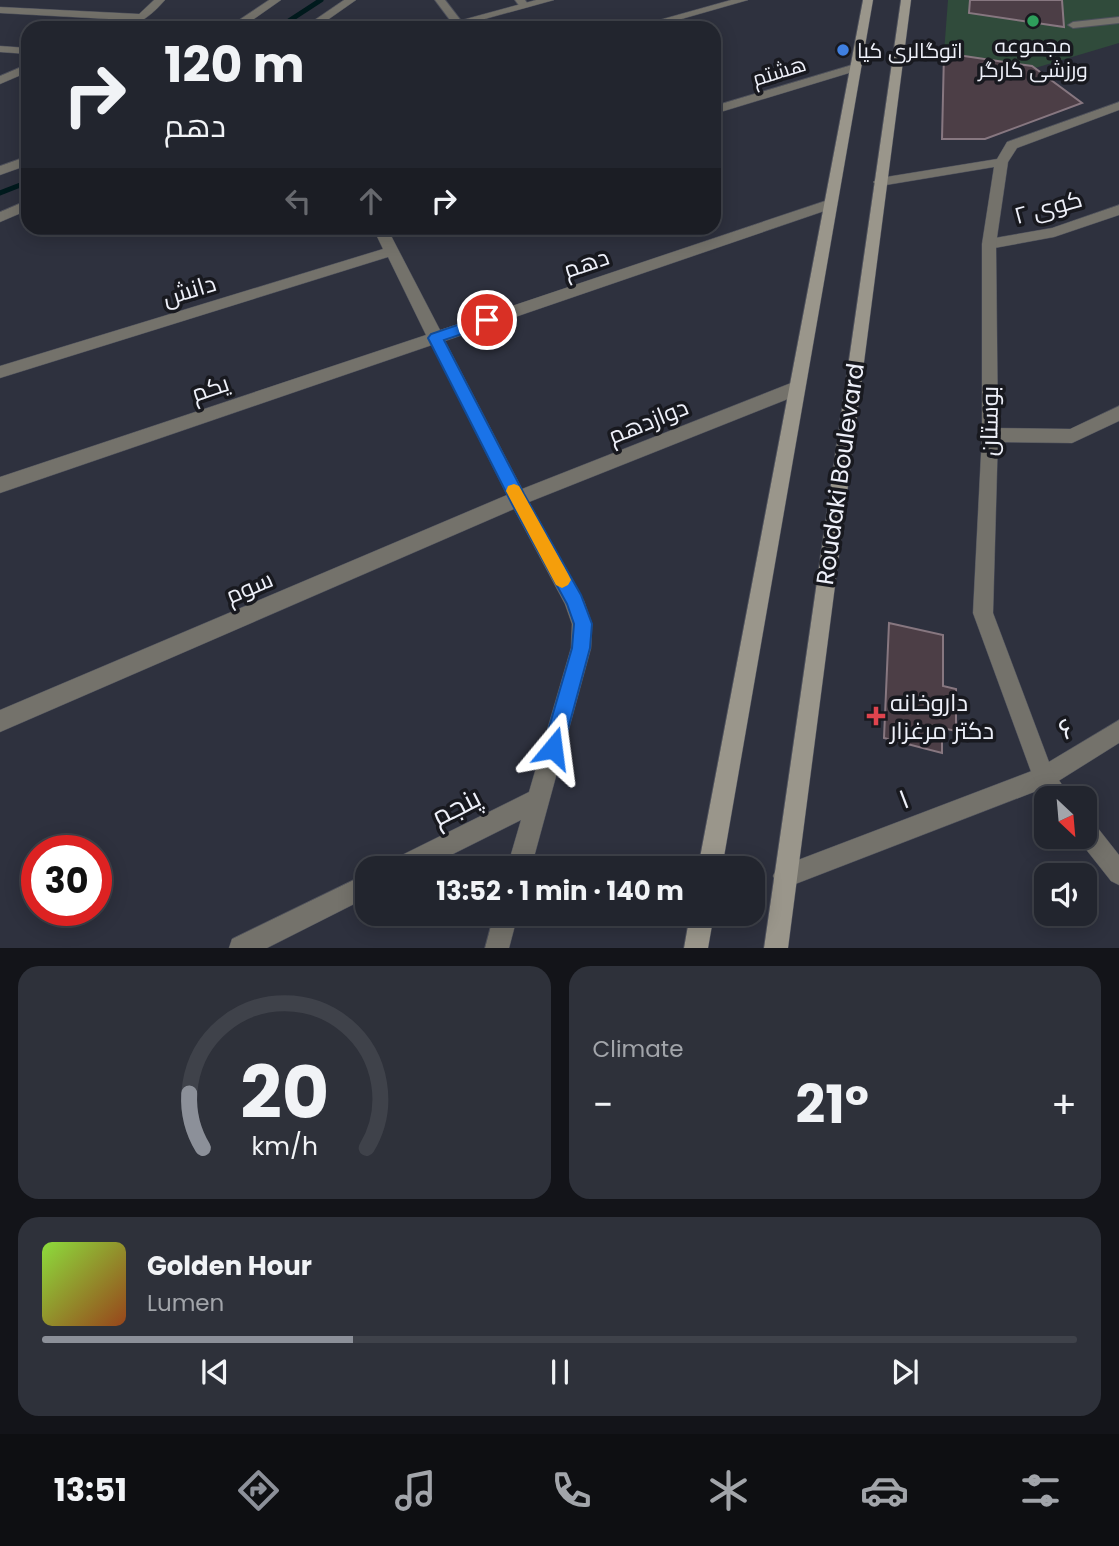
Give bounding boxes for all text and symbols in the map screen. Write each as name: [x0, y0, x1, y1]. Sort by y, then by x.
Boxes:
marker: مجموعه ورزشی کارگر: [1025, 13, 1041, 29]
text: 120 m: [164, 31, 305, 99]
place label: مجموعه ورزشی کارگر: [977, 31, 1088, 84]
place label: اتوگالری کیا: [857, 36, 963, 65]
marker: اتوگالری کیا: [835, 42, 851, 58]
icon: right: [49, 49, 140, 140]
street label: هشتم: [749, 49, 809, 93]
text: دهم: [164, 103, 226, 148]
icon: left: [279, 182, 317, 220]
icon: ahead: [352, 182, 390, 220]
icon: right: [425, 182, 463, 220]
street label: کوی ۲: [1010, 182, 1086, 232]
street label: دهم: [559, 240, 613, 286]
street label: دانش: [158, 266, 220, 314]
pin: [457, 290, 517, 350]
icon: arrive: [468, 301, 506, 339]
street label: Roudaki Boulevard: [808, 361, 872, 587]
street label: یکم: [187, 366, 234, 410]
street label: بوستان: [972, 386, 1006, 456]
street label: دوازدهم: [603, 390, 693, 452]
street label: سوم: [220, 562, 278, 612]
place label: داروخانه دکتر مرغزار: [888, 686, 994, 747]
marker: داروخانه دکتر مرغزار: [868, 708, 884, 724]
street label: ۶: [1050, 709, 1082, 749]
position arrow: [516, 711, 590, 785]
street label: پنجم: [424, 778, 488, 836]
street label: ۱: [893, 779, 915, 819]
north arrow: [1034, 786, 1097, 849]
map controls: [1034, 786, 1097, 926]
speed limit sign: 30: [21, 835, 112, 926]
button: sound: [1034, 863, 1097, 926]
text: 13:52 · 1 min · 140 m: [436, 873, 684, 909]
text: Climate: [593, 1033, 683, 1065]
text: 20: [240, 1043, 329, 1144]
text: 21°: [796, 1068, 869, 1141]
text: −: [593, 1078, 613, 1131]
text: +: [1051, 1078, 1077, 1131]
text: km/h: [251, 1129, 318, 1164]
text: Golden Hour: [147, 1248, 312, 1284]
text: Lumen: [147, 1287, 224, 1319]
icon: previous: [196, 1353, 234, 1391]
icon: pause: [541, 1353, 579, 1391]
icon: next: [886, 1353, 924, 1391]
icon: directions: [234, 1466, 283, 1515]
icon: music: [391, 1466, 440, 1515]
icon: phone: [547, 1466, 596, 1515]
icon: climate: [704, 1466, 753, 1515]
icon: car: [860, 1466, 909, 1515]
icon: filters: [1016, 1466, 1065, 1515]
text: 13:51: [54, 1467, 127, 1512]

